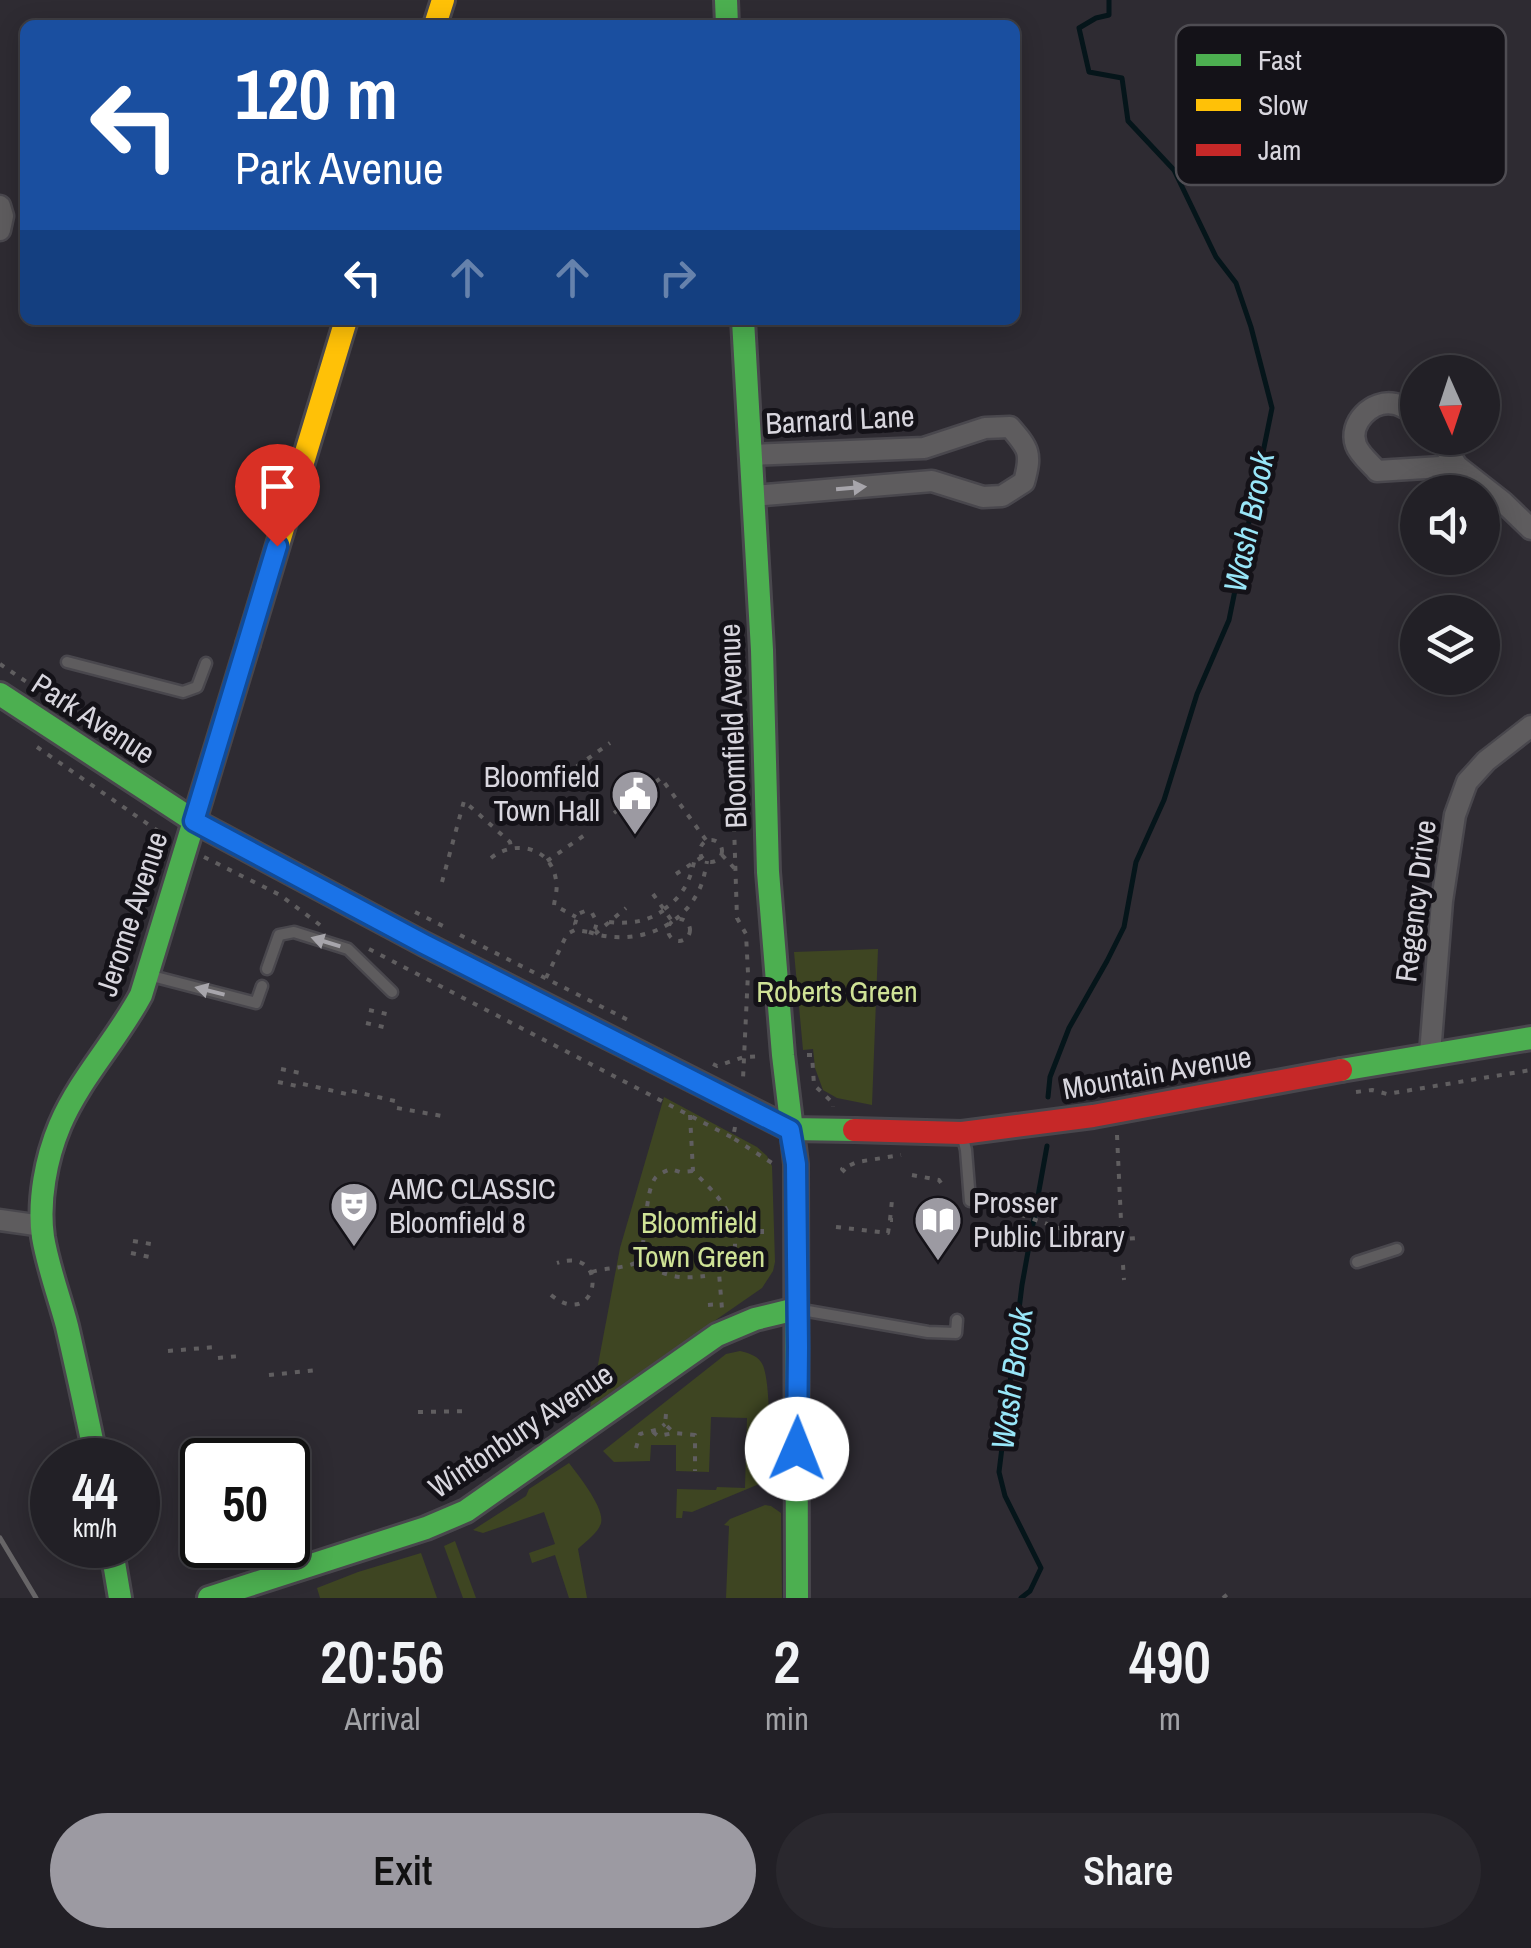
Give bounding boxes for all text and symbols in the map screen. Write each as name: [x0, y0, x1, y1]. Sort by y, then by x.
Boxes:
legend: [1176, 25, 1506, 185]
text: Fast: [1258, 41, 1302, 79]
text: 120 m: [235, 47, 398, 141]
icon: left: [70, 60, 200, 190]
text: Slow: [1258, 86, 1308, 124]
text: Jam: [1258, 131, 1301, 169]
text: Park Avenue: [235, 137, 444, 198]
icon: left: [335, 250, 390, 305]
icon: ahead: [440, 250, 495, 305]
icon: ahead: [545, 250, 600, 305]
icon: right: [650, 250, 705, 305]
north arrow: [1400, 355, 1500, 455]
map controls: [1400, 355, 1500, 695]
street label: Barnard Lane: [764, 395, 915, 443]
pin: [235, 444, 320, 547]
water label: Wash Brook: [1213, 447, 1285, 596]
icon: arrive: [250, 459, 305, 514]
button: sound: [1400, 475, 1500, 575]
one-way arrow: [835, 480, 867, 496]
button: layers: [1400, 595, 1500, 695]
street label: Bloomfield Avenue: [708, 623, 756, 829]
street label: Park Avenue: [24, 664, 163, 773]
place label: Bloomfield Town Hall: [484, 756, 600, 830]
public building icon: Bloomfield Town Hall: [609, 768, 661, 836]
street label: Regency Drive: [1385, 818, 1445, 984]
street label: Jerome Avenue: [86, 826, 176, 1001]
one-way arrow: [310, 933, 340, 948]
park label: Roberts Green: [756, 971, 918, 1011]
one-way arrow: [194, 982, 225, 998]
street label: Mountain Avenue: [1059, 1036, 1254, 1108]
place label: AMC CLASSIC Bloomfield 8: [388, 1168, 556, 1242]
theatre icon: AMC CLASSIC Bloomfield 8: [328, 1180, 380, 1248]
place label: Prosser Public Library: [973, 1182, 1125, 1256]
library icon: Prosser Public Library: [912, 1194, 964, 1262]
park label: Bloomfield Town Green: [633, 1202, 765, 1276]
water label: Wash Brook: [980, 1305, 1043, 1452]
street label: Wintonbury Avenue: [420, 1354, 620, 1507]
position arrow: [745, 1397, 849, 1501]
speed limit sign: 50: [180, 1438, 310, 1568]
text: 44: [72, 1457, 118, 1525]
text: km/h: [73, 1511, 117, 1545]
text: 20:56: [320, 1621, 445, 1702]
text: 2: [773, 1621, 801, 1702]
text: 490: [1129, 1621, 1211, 1702]
text: Arrival: [345, 1697, 420, 1740]
text: min: [765, 1697, 809, 1740]
text: m: [1159, 1697, 1181, 1740]
button: Exit: [50, 1813, 756, 1928]
button: Share: [776, 1813, 1481, 1928]

